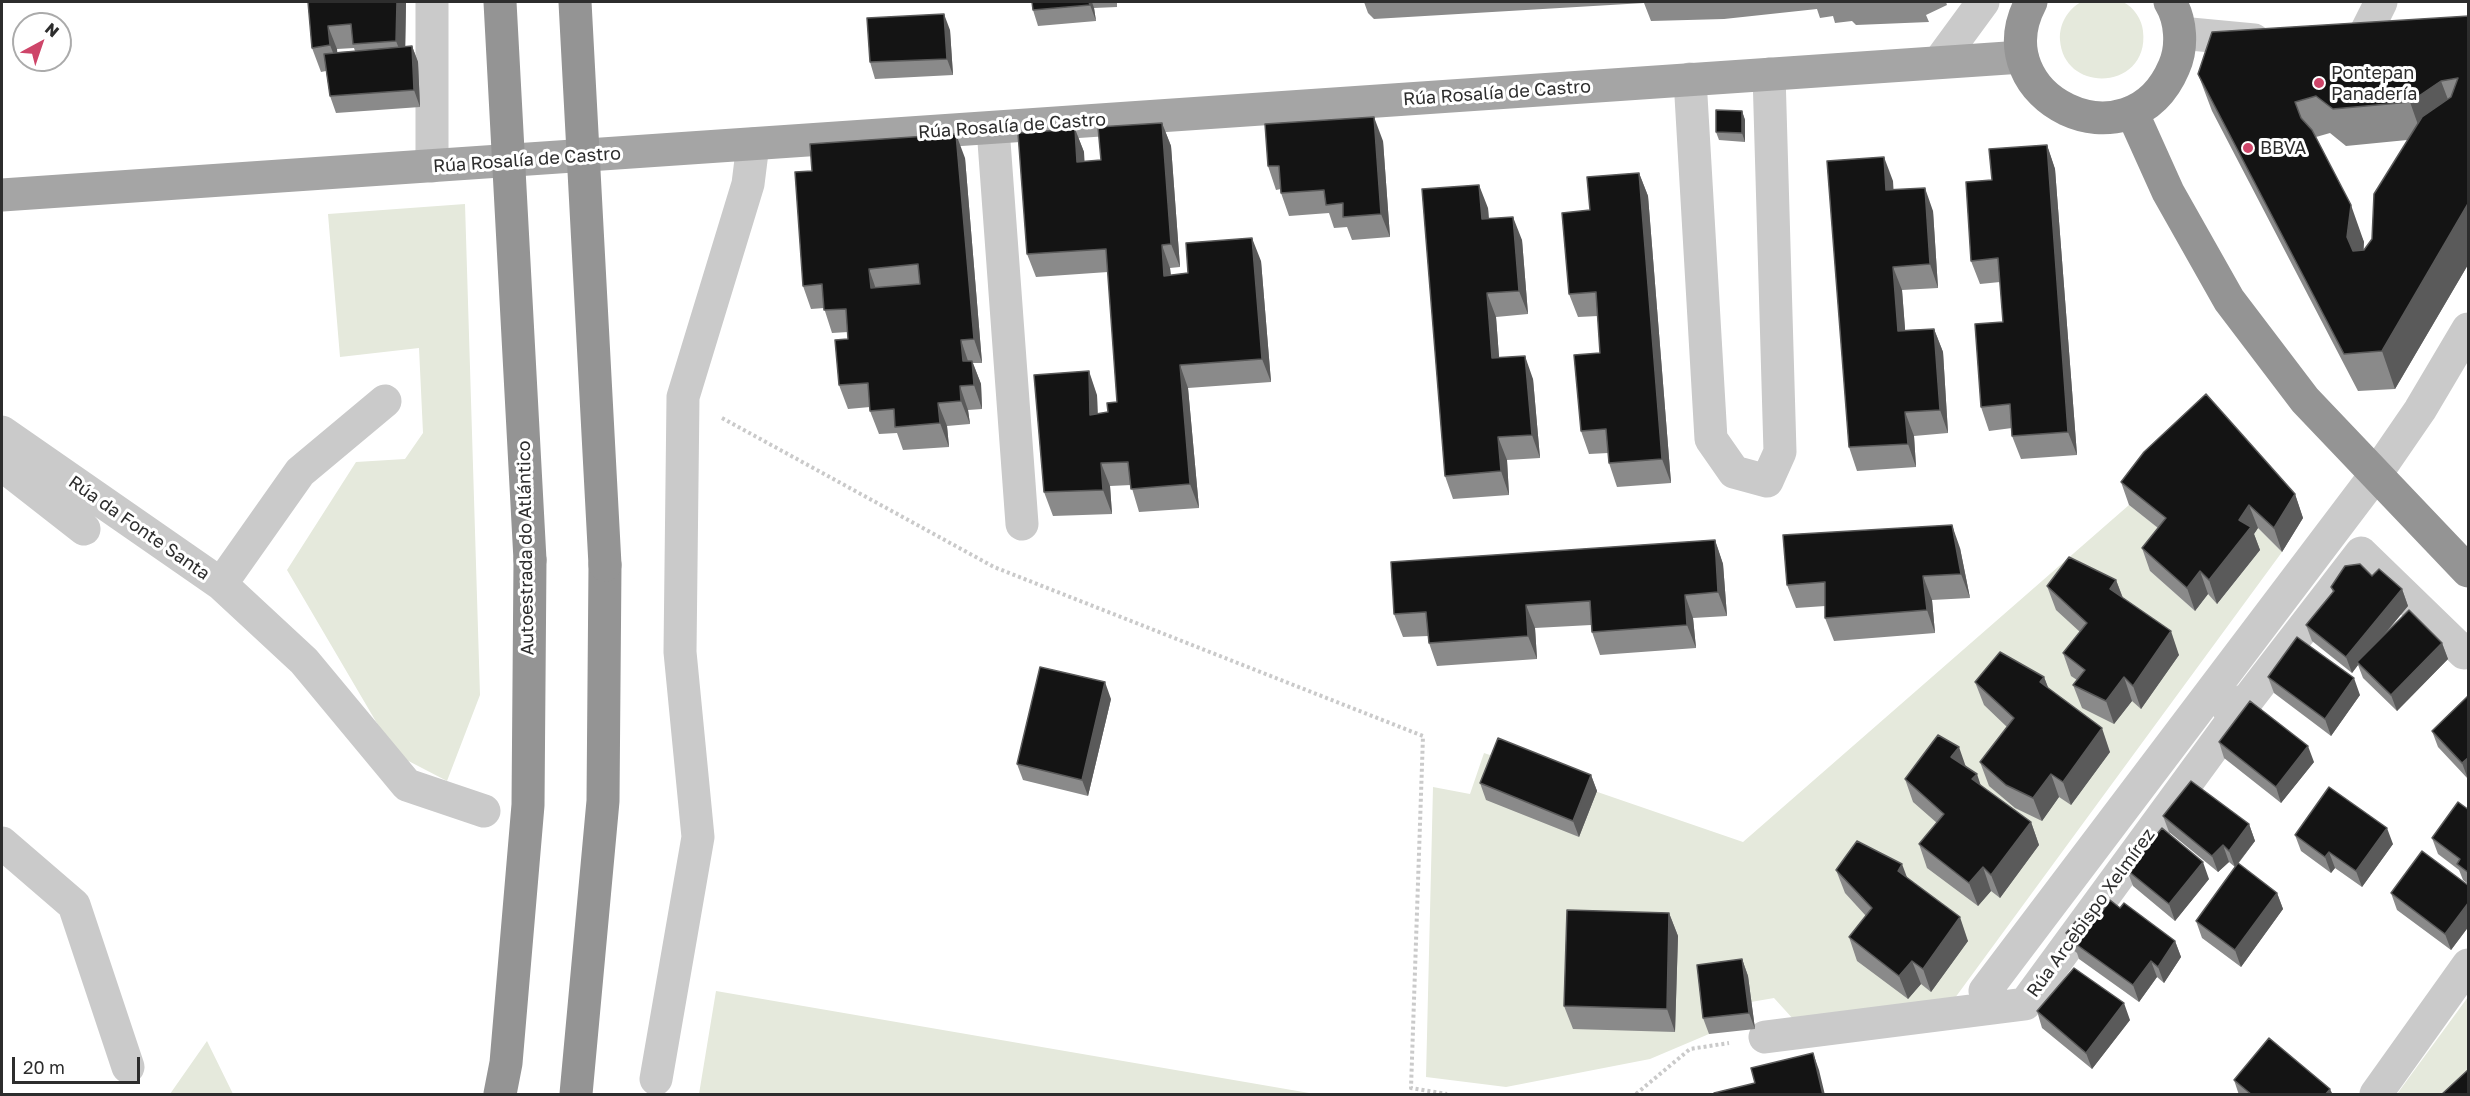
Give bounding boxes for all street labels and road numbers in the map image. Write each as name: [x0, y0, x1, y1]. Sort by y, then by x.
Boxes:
street label: Rúa Rosalía de Castro: [1402, 76, 1592, 110]
street label: Rúa Rosalía de Castro: [917, 109, 1107, 143]
street label: Rúa Rosalía de Castro: [432, 143, 622, 177]
street label: Autoestrada do Atlántico: [513, 440, 539, 656]
street label: Rúa da Fonte Santa: [64, 471, 214, 585]
street label: Rúa Arcebispo Xelmírez: [2023, 824, 2159, 1002]

